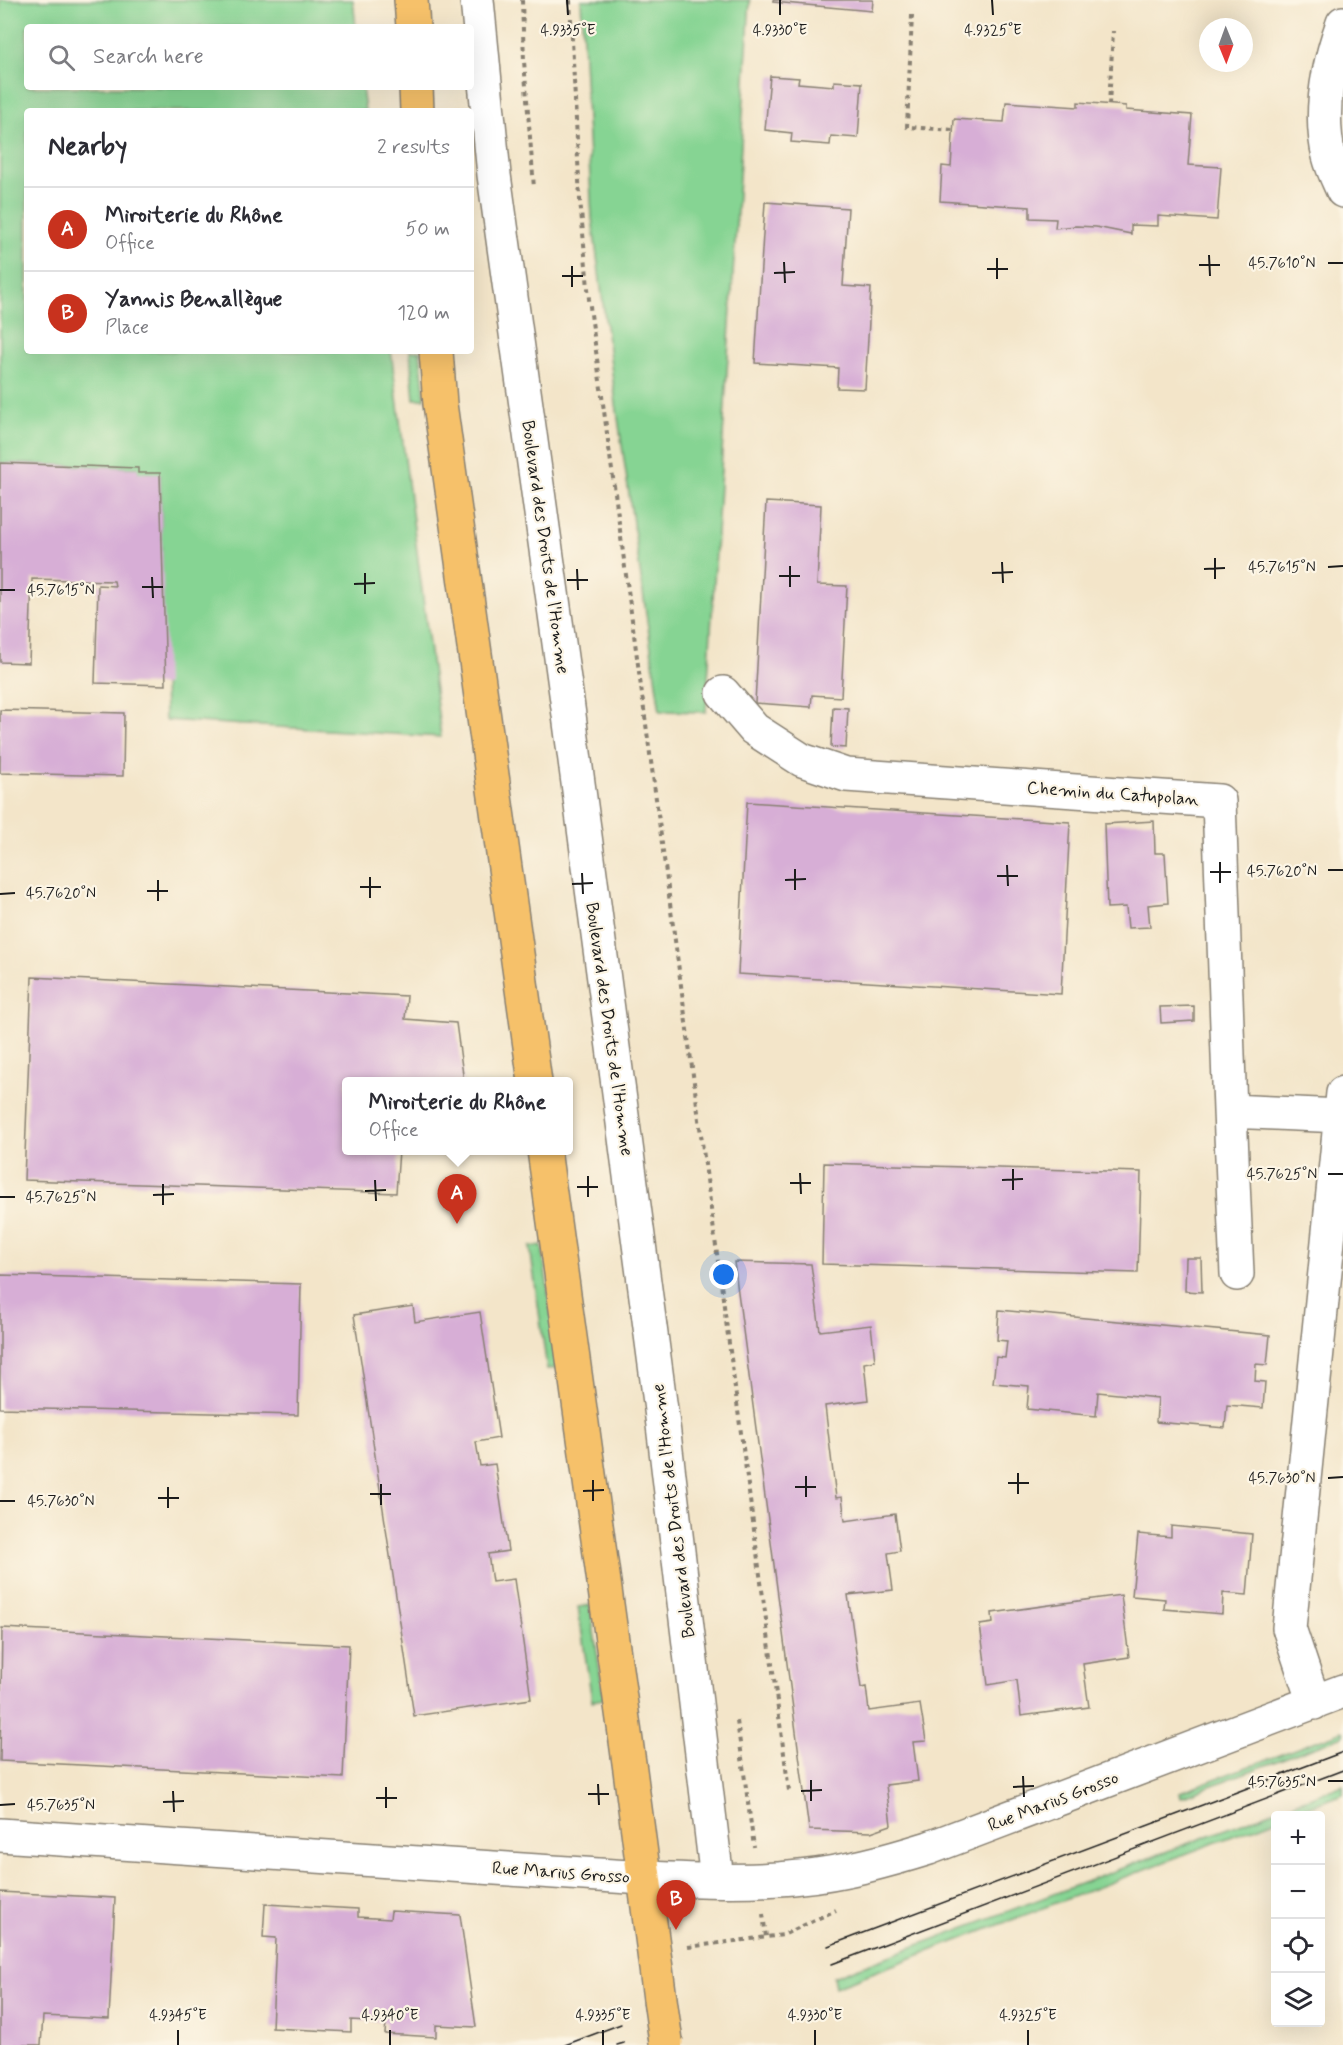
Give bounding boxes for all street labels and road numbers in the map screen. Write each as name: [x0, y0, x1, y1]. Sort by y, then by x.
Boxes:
street label: Boulevard des Droits de l'Homme: [515, 419, 575, 676]
street label: Chemin du Catupolan: [1026, 776, 1200, 812]
street label: Boulevard des Droits de l'Homme: [579, 901, 639, 1158]
street label: Boulevard des Droits de l'Homme: [646, 1382, 701, 1639]
street label: Rue Marius Grosso: [985, 1766, 1122, 1838]
street label: Rue Marius Grosso: [491, 1856, 631, 1890]

